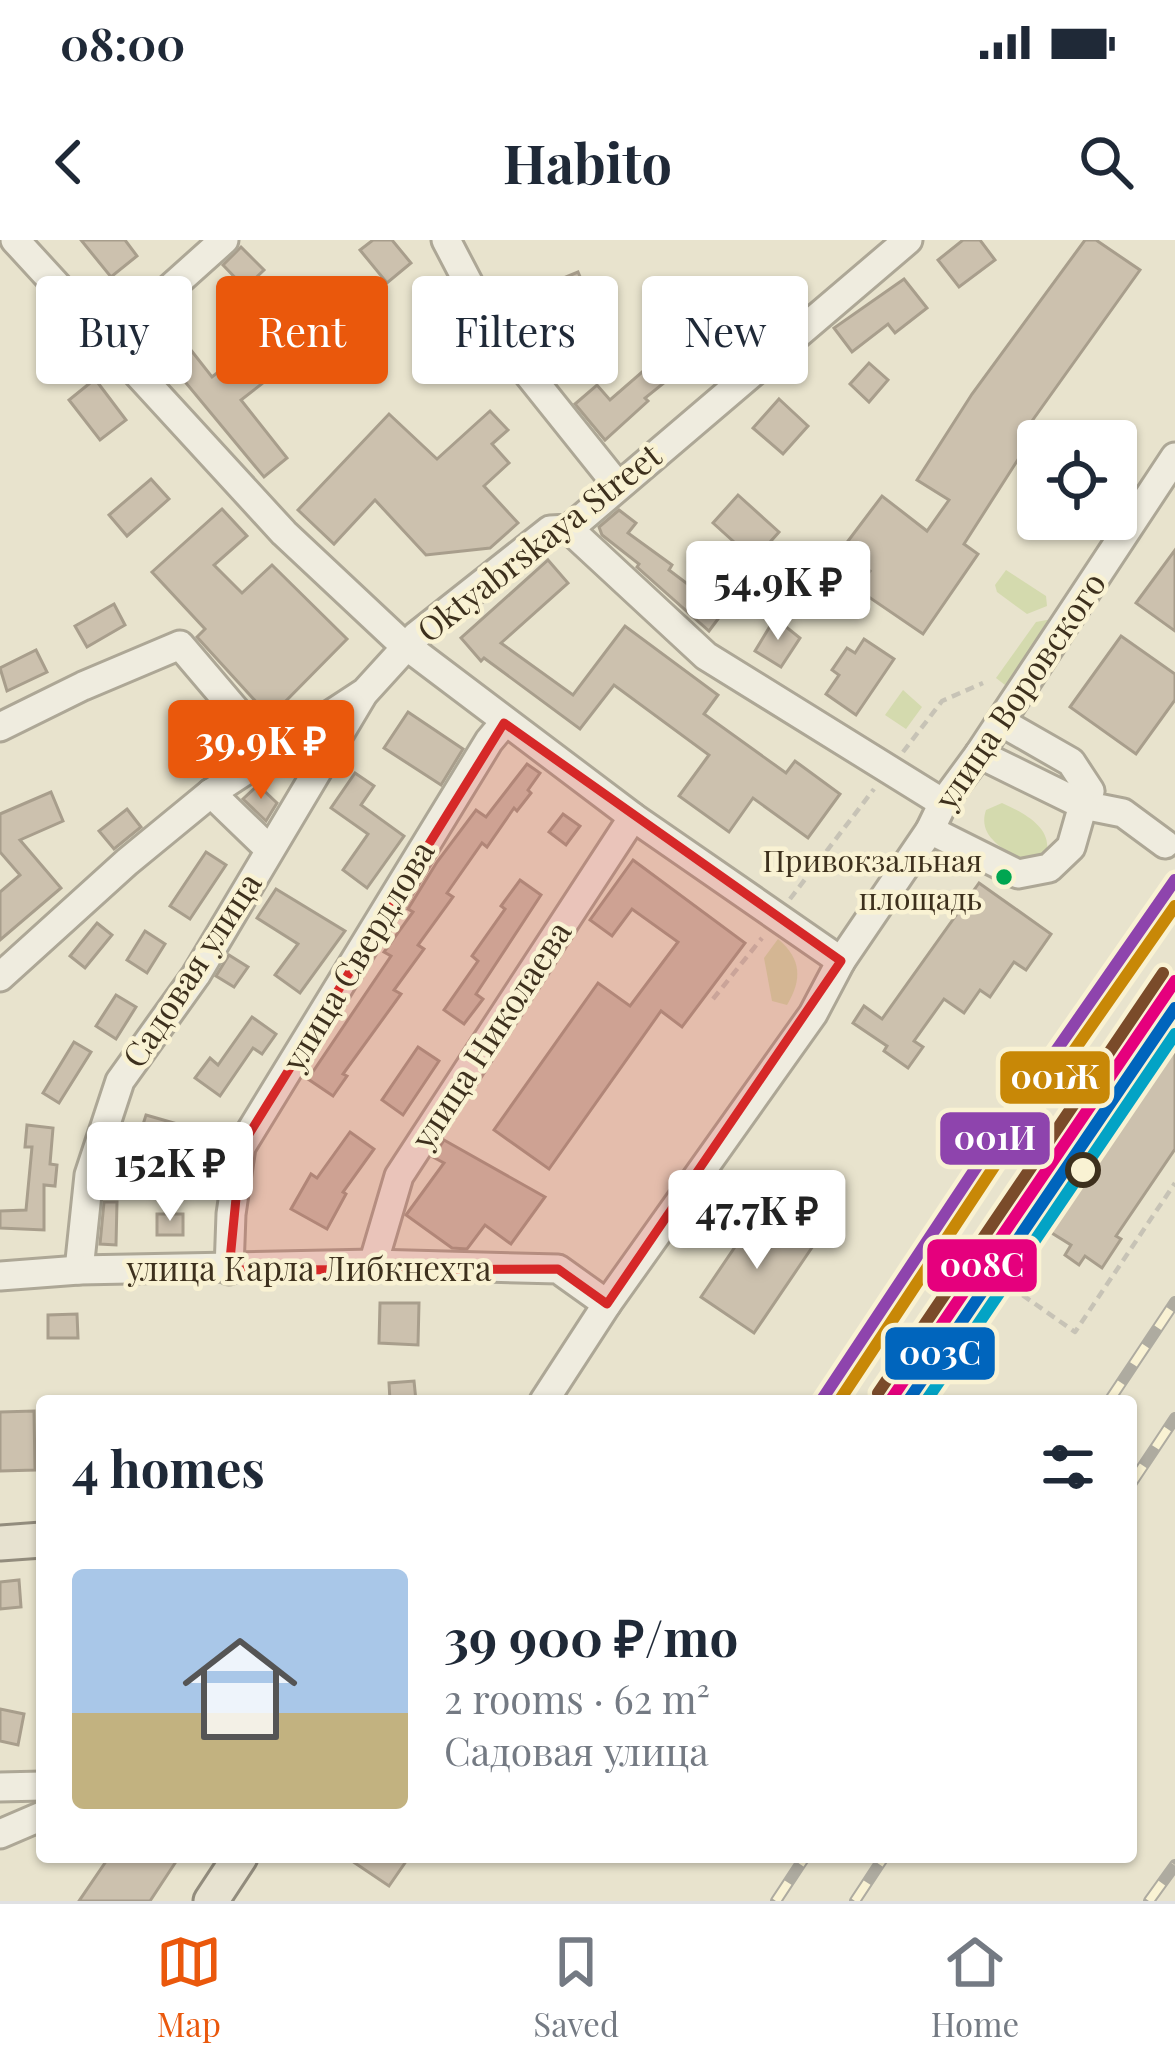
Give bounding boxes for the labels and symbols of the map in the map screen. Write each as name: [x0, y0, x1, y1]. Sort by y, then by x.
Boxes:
street label: Oktyabrskaya Street: [407, 431, 670, 651]
pin: 54.9K ₽: [667, 541, 889, 643]
street label: улица Воровского: [922, 563, 1114, 818]
pin: 39.9K ₽: [150, 700, 372, 802]
street label: улица Свердлова: [270, 831, 443, 1079]
place label: Привокзальная площадь: [763, 840, 982, 918]
street label: Садовая улица: [111, 863, 270, 1075]
marker: Привокзальная площадь: [993, 866, 1015, 888]
street label: улица Николаева: [399, 911, 580, 1157]
line badge: 001Ж: [998, 1049, 1112, 1106]
text: 001Ж: [1010, 1053, 1101, 1097]
line badge: 001И: [938, 1110, 1052, 1167]
text: 001И: [954, 1114, 1036, 1158]
pin: 152K ₽: [72, 1122, 268, 1224]
unlabelled marker: [1067, 1154, 1099, 1186]
pin: 47.7K ₽: [646, 1170, 868, 1272]
line badge: 008С: [925, 1237, 1039, 1294]
text: 008С: [940, 1241, 1024, 1285]
street label: улица Карла Либкнехта: [126, 1245, 492, 1289]
line badge: 003С: [883, 1325, 997, 1382]
text: 003С: [899, 1329, 981, 1373]

